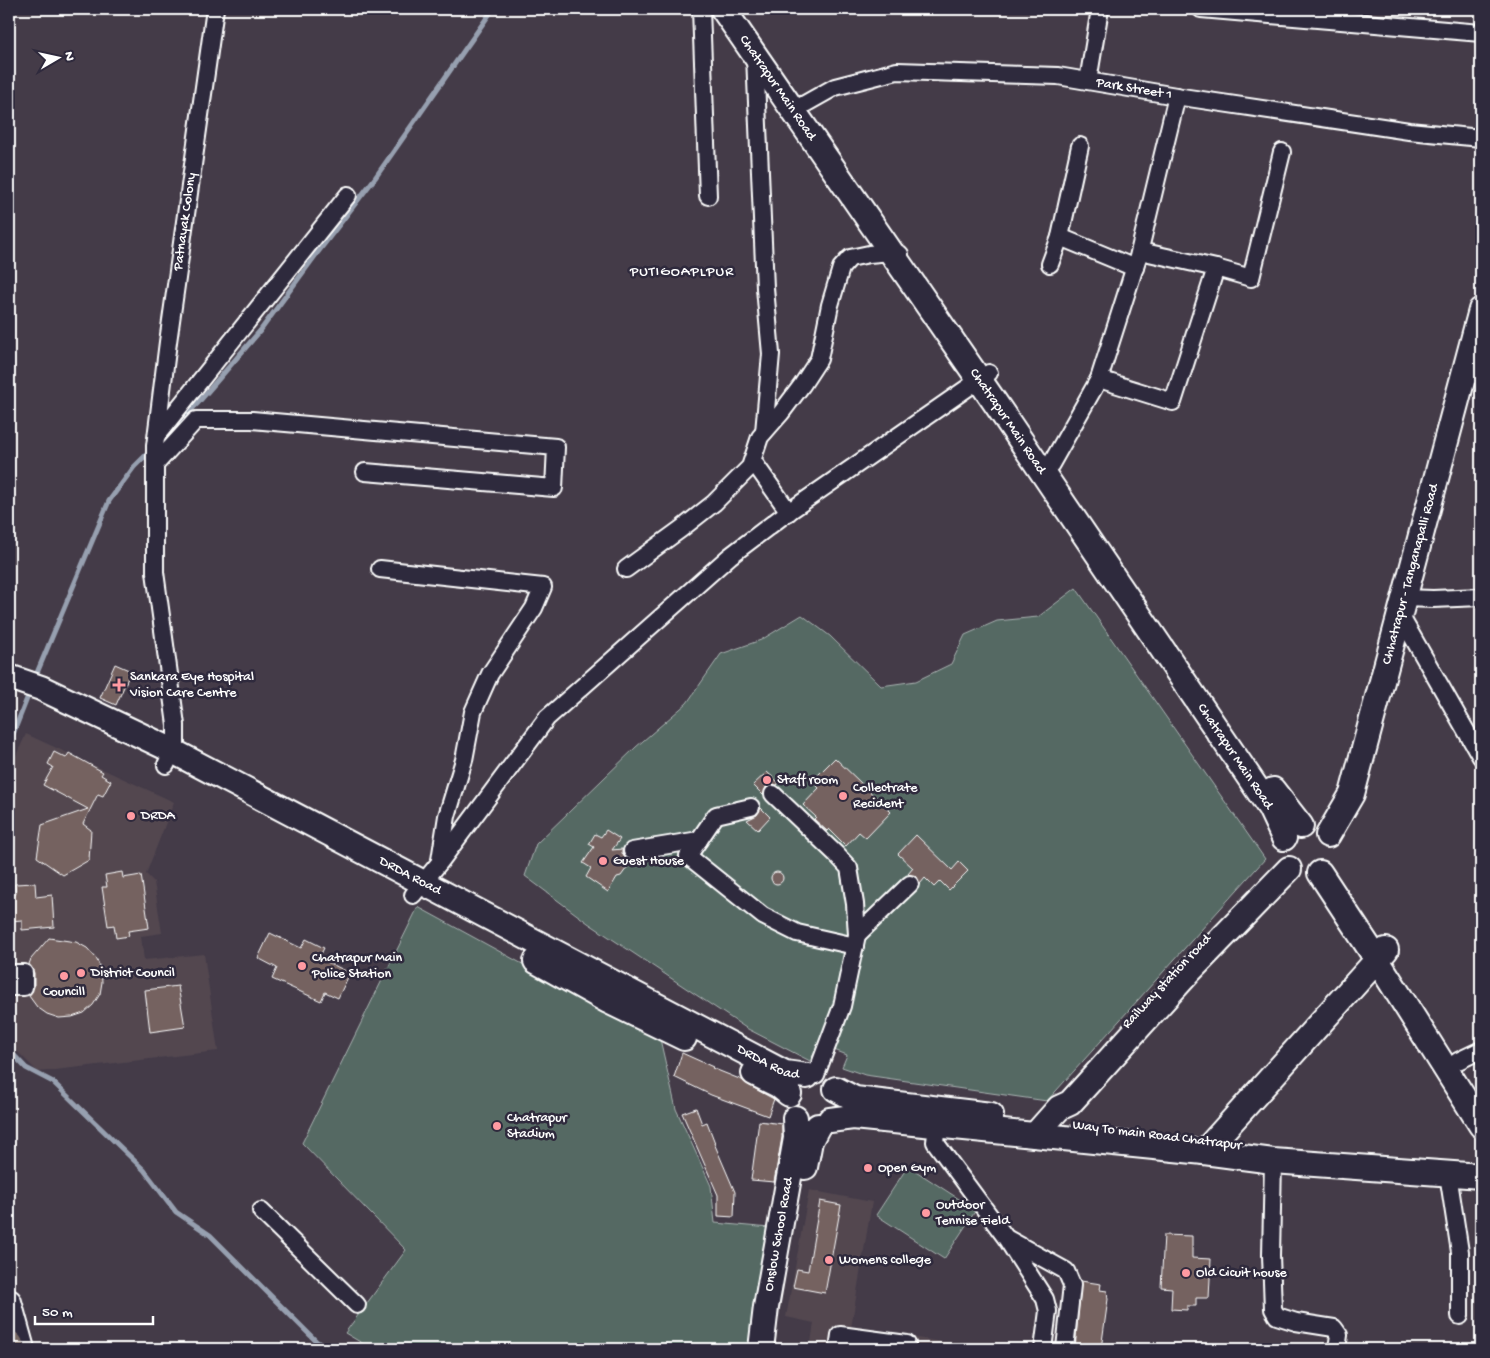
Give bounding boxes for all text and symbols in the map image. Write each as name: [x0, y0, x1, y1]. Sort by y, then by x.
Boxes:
north arrow: [32, 32, 82, 82]
street label: Chatrapur Main Road: [735, 32, 821, 145]
text: N: [59, 51, 77, 62]
street label: Park Street 1: [1094, 74, 1173, 104]
street label: Patnayak Colony: [170, 171, 200, 273]
district label: PUTIGOAPLPUR: [629, 263, 734, 281]
street label: Chatrapur Main Road: [966, 365, 1051, 479]
street label: Chhatrapur - Tanganapalli Road: [1378, 480, 1443, 666]
place label: Sankara Eye Hospital Vision Care Centre: [129, 669, 254, 702]
marker: Sankara Eye Hospital Vision Care Centre: [112, 678, 126, 692]
street label: Chatrapur Main Road: [1193, 700, 1278, 814]
place label: Staff room: [777, 772, 838, 789]
marker: Staff room: [761, 774, 773, 786]
place label: Collectrate Recident: [853, 780, 918, 813]
marker: Collectrate Recident: [837, 790, 849, 802]
place label: DRDA: [140, 808, 176, 825]
marker: DRDA: [125, 810, 137, 822]
street label: DRDA Road: [375, 852, 446, 900]
place label: Guest House: [613, 853, 685, 870]
marker: Guest House: [597, 855, 609, 867]
street label: Railway station road: [1119, 930, 1216, 1033]
place label: Chatrapur Main Police Station: [311, 950, 403, 983]
marker: Chatrapur Main Police Station: [296, 960, 308, 972]
place label: District Council: [90, 965, 175, 982]
marker: District Council: [75, 967, 87, 979]
marker: Councill: [58, 970, 70, 982]
place label: Councill: [43, 984, 85, 1001]
street label: DRDA Road: [733, 1040, 802, 1084]
place label: Chatrapur Stadium: [507, 1110, 568, 1143]
street label: Way To main Road Chatrapur: [1071, 1117, 1244, 1155]
marker: Chatrapur Stadium: [491, 1120, 503, 1132]
place label: Open Gym: [878, 1160, 936, 1177]
marker: Open Gym: [862, 1162, 874, 1174]
street label: Onslow School Road: [760, 1174, 798, 1293]
place label: Outdoor Tennise Field: [935, 1197, 1011, 1230]
marker: Outdoor Tennise Field: [920, 1207, 932, 1219]
place label: Womens college: [839, 1252, 932, 1269]
marker: Womens college: [823, 1254, 835, 1266]
place label: Old Cicuit house: [1196, 1265, 1288, 1282]
marker: Old Cicuit house: [1180, 1267, 1192, 1279]
scale bar: [35, 1293, 152, 1325]
text: 50 m: [42, 1304, 73, 1322]

